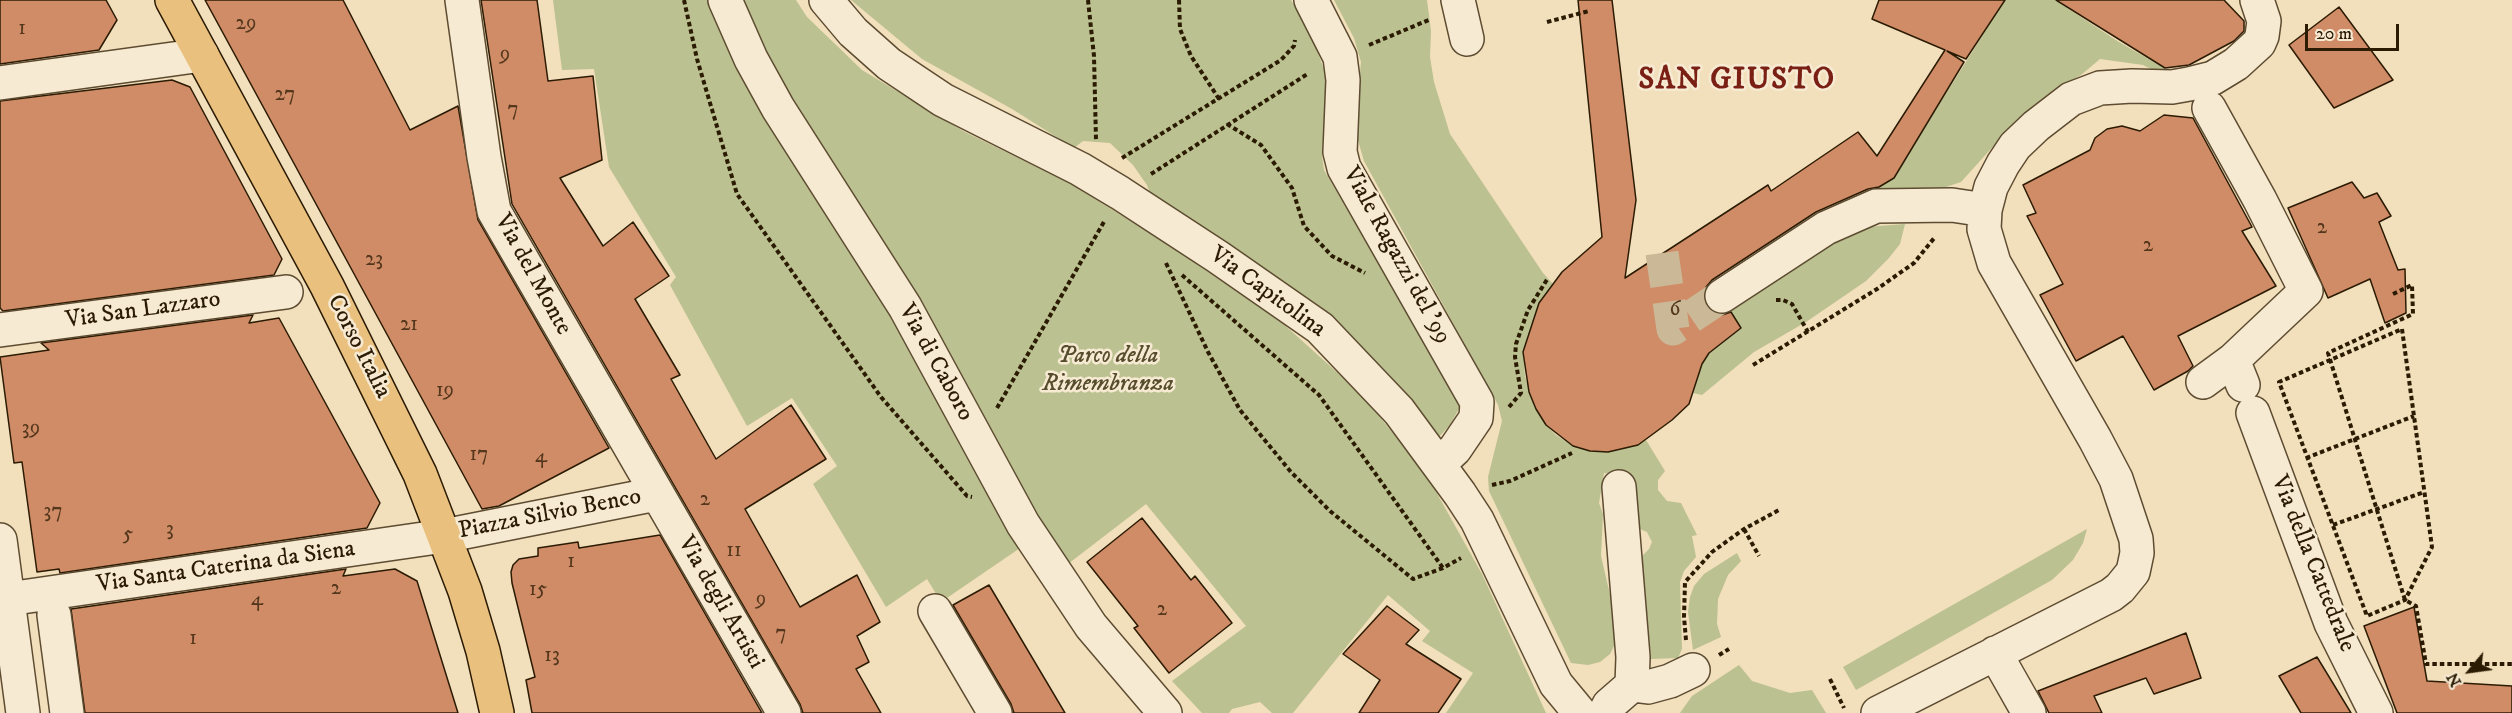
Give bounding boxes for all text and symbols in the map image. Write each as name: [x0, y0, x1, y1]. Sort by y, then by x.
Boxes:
house number: 29: [236, 12, 256, 38]
scale bar: [2308, 12, 2402, 50]
house number: 1: [18, 17, 26, 43]
text: 20 m: [2316, 23, 2352, 45]
house number: 9: [500, 43, 510, 69]
district label: SAN GIUSTO: [1638, 64, 1836, 100]
house number: 27: [275, 83, 295, 109]
house number: 7: [507, 98, 519, 124]
street label: Viale Ragazzi del '99: [1335, 162, 1457, 350]
street label: Via del Monte: [487, 209, 577, 341]
house number: 2: [2317, 216, 2327, 242]
house number: 2: [2143, 234, 2153, 260]
street label: Via Capitolina: [1203, 241, 1331, 345]
house number: 23: [365, 248, 383, 274]
street label: Via San Lazzaro: [64, 286, 222, 336]
street label: Corso Italia: [320, 290, 396, 404]
house number: 6: [1670, 298, 1680, 324]
street label: Via di Caboro: [891, 299, 979, 427]
house number: 21: [400, 313, 418, 339]
park label: Parco della Rimembranza: [1042, 343, 1174, 399]
house number: 19: [436, 379, 454, 405]
house number: 39: [22, 417, 40, 443]
house number: 17: [470, 443, 488, 469]
house number: 4: [535, 445, 547, 471]
street label: Via della Cattedrale: [2263, 472, 2361, 656]
street label: Piazza Silvio Benco: [456, 483, 644, 547]
house number: 2: [700, 488, 710, 514]
house number: 37: [44, 500, 62, 526]
house number: 3: [166, 518, 174, 544]
house number: 5: [123, 523, 133, 549]
street label: Via degli Artisti: [670, 531, 770, 675]
street label: Via Santa Caterina da Siena: [95, 536, 357, 600]
house number: 11: [726, 539, 742, 565]
house number: 1: [567, 550, 575, 576]
house number: 2: [331, 577, 341, 603]
house number: 15: [529, 578, 547, 604]
house number: 4: [251, 588, 263, 614]
house number: 9: [756, 588, 766, 614]
house number: 2: [1157, 598, 1167, 624]
house number: 7: [775, 622, 787, 648]
house number: 1: [189, 627, 197, 653]
north arrow: [2440, 641, 2500, 701]
house number: 13: [544, 644, 560, 670]
text: N: [2442, 669, 2466, 690]

